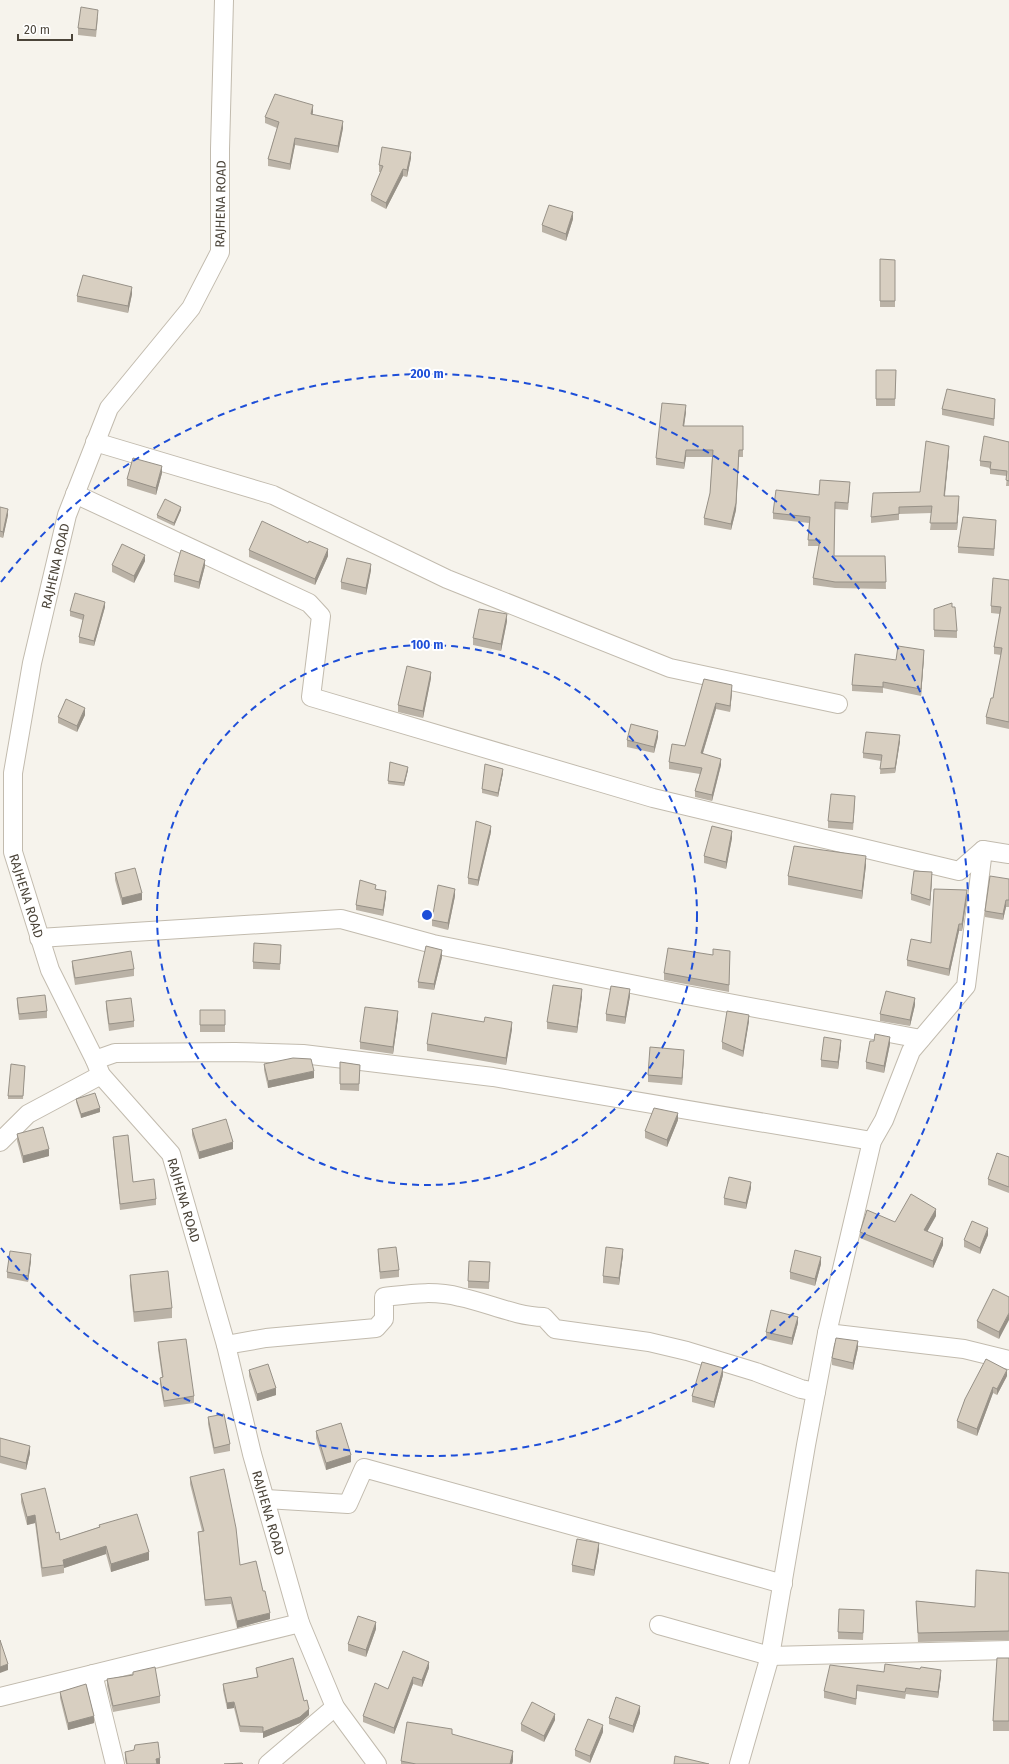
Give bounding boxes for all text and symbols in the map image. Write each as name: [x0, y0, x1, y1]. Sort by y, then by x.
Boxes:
scale bar: [18, 16, 72, 42]
text: 20 m: [24, 23, 50, 37]
street label: RAJHENA ROAD: [212, 160, 229, 248]
text: 200 m: [410, 367, 444, 381]
street label: RAJHENA ROAD: [38, 522, 73, 610]
text: 100 m: [411, 638, 443, 652]
street label: RAJHENA ROAD: [6, 852, 46, 940]
centre of rings: [420, 908, 434, 922]
street label: RAJHENA ROAD: [164, 1156, 203, 1244]
street label: RAJHENA ROAD: [249, 1469, 287, 1557]

